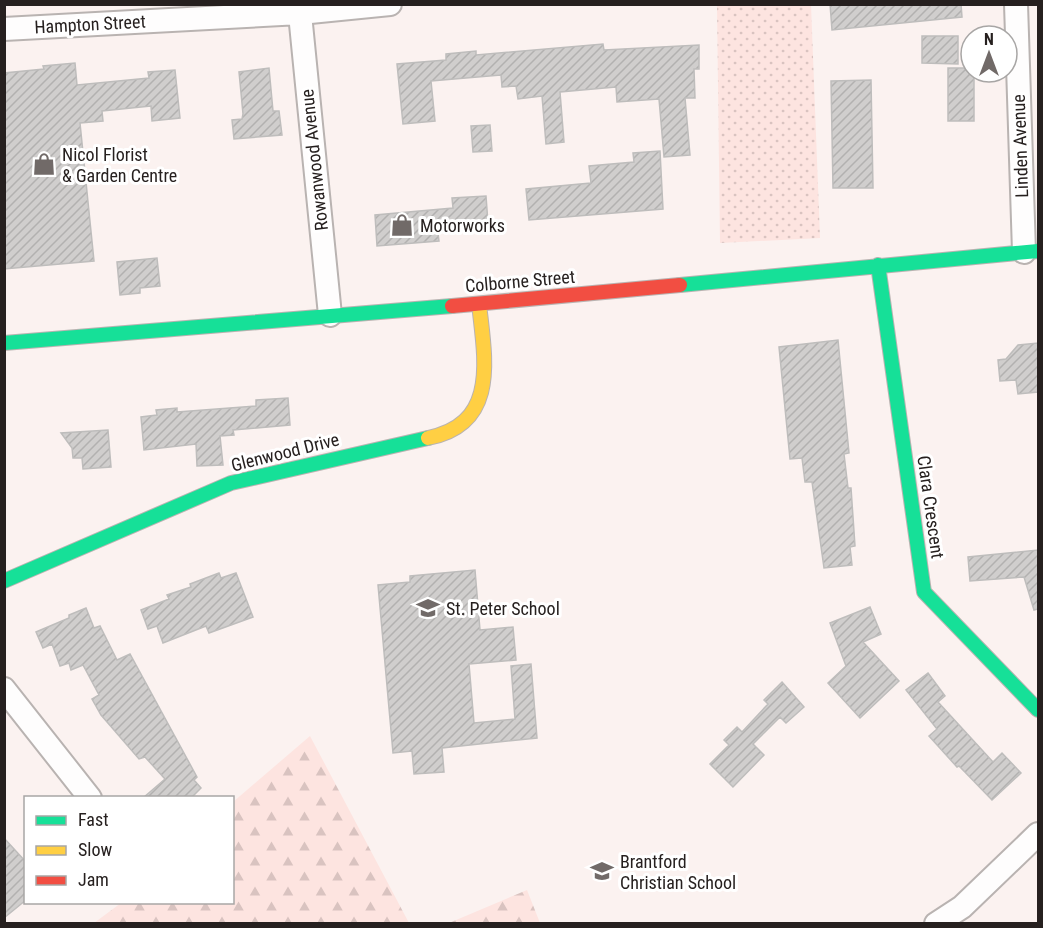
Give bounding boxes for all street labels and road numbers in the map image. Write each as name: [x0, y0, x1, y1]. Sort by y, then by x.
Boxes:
street label: Hampton Street: [34, 11, 146, 37]
street label: Rowanwood Avenue: [296, 88, 332, 232]
street label: Linden Avenue: [1008, 94, 1032, 198]
street label: Colborne Street: [464, 266, 576, 296]
street label: Glenwood Drive: [229, 428, 341, 476]
street label: Clara Crescent: [913, 454, 949, 560]

